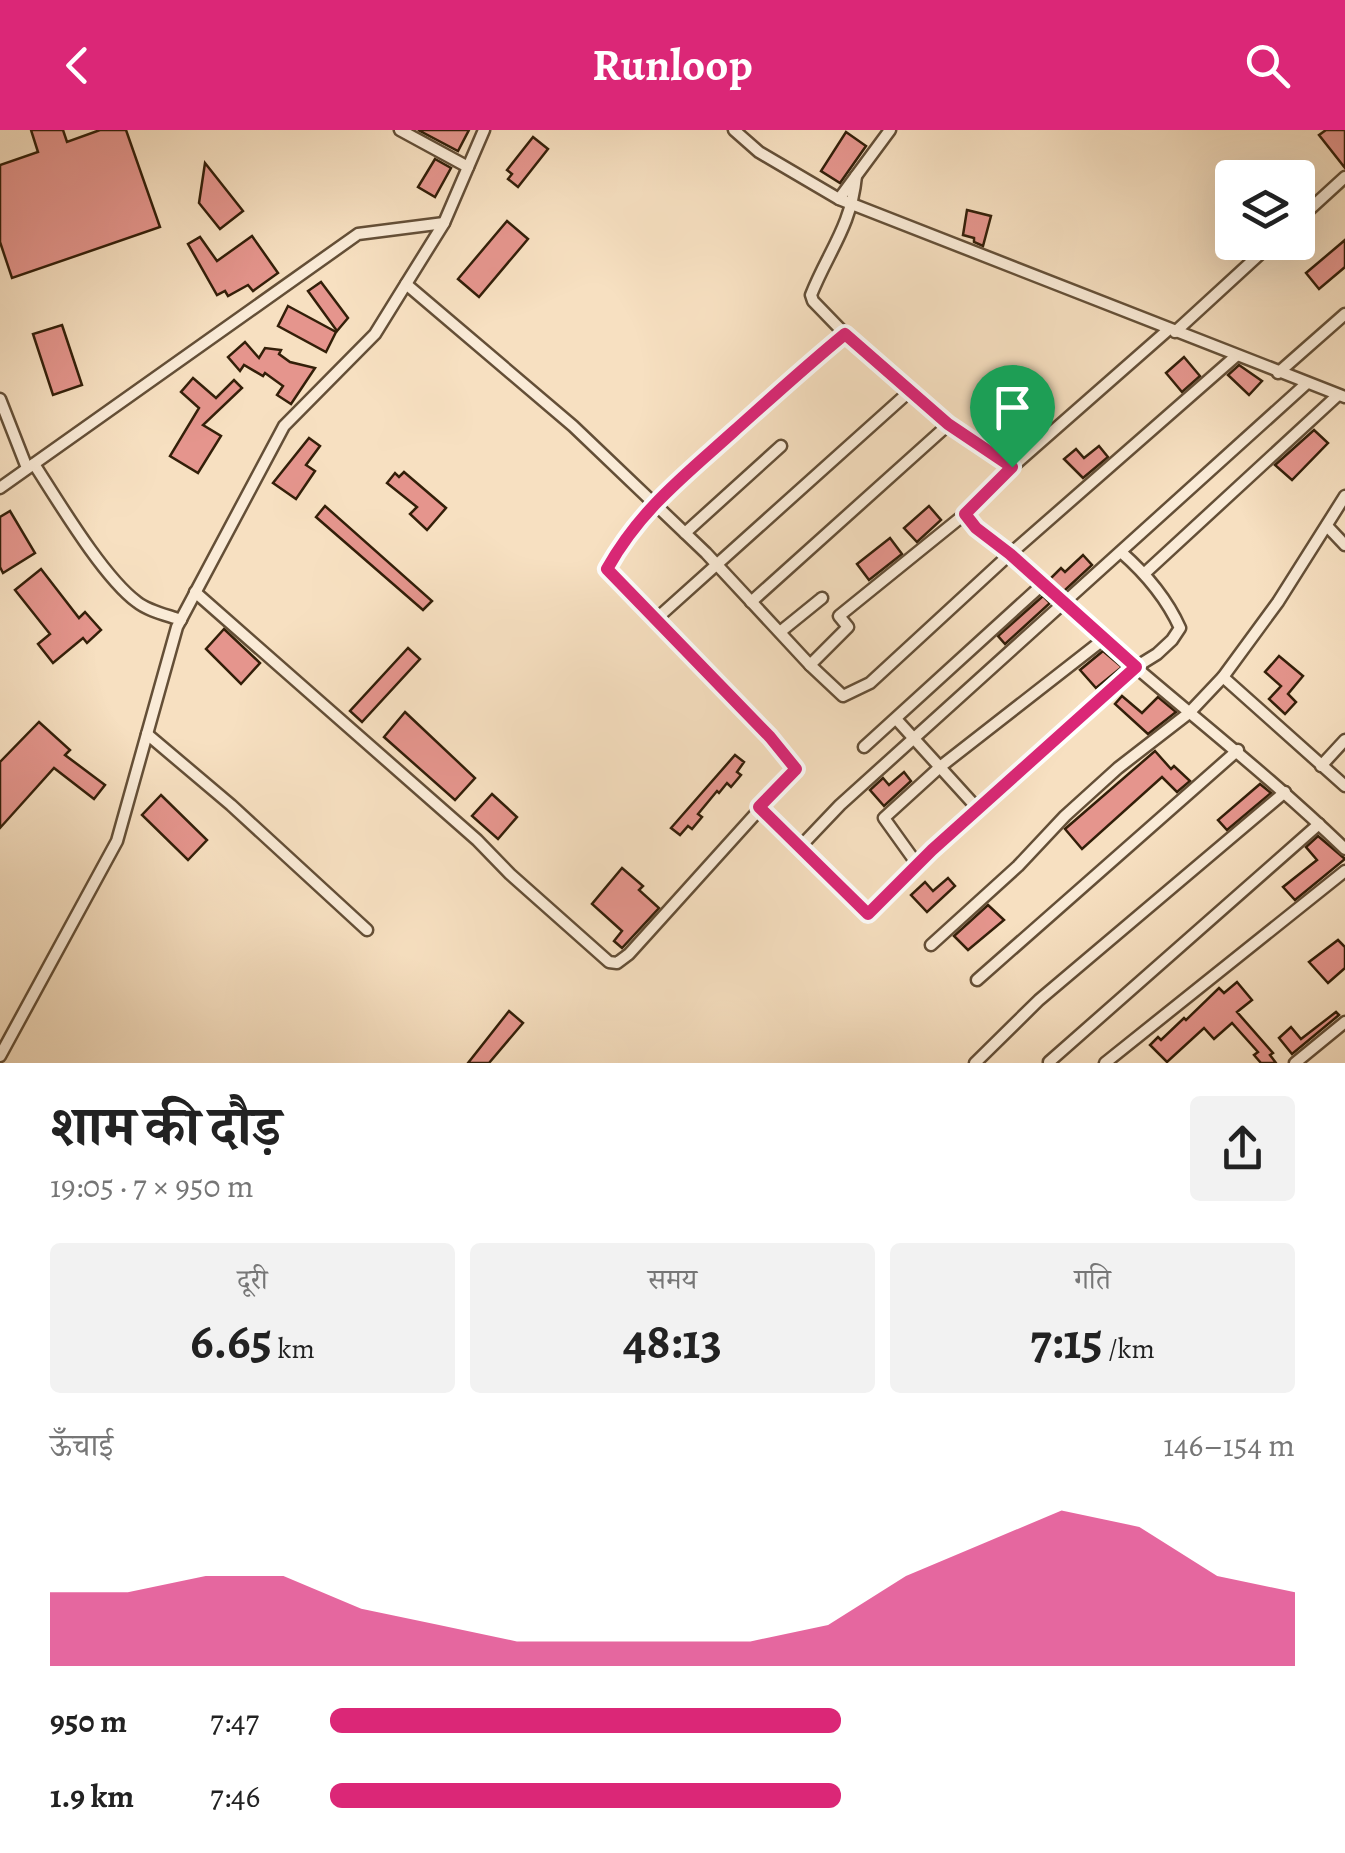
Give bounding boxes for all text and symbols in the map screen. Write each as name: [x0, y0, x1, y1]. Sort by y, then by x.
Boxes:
text: Runloop: [592, 34, 753, 96]
icon: back: [50, 38, 105, 93]
icon: search: [1240, 38, 1295, 93]
map controls: [1215, 160, 1315, 260]
button: layers: [1215, 160, 1315, 260]
pin: [970, 365, 1055, 468]
icon: arrive: [985, 380, 1040, 435]
text: शाम की दौड़: [50, 1089, 281, 1164]
button: share: [1190, 1096, 1295, 1201]
text: 19:05 · 7 × 950 m: [50, 1164, 254, 1208]
text: दूरी: [237, 1261, 268, 1299]
text: समय: [648, 1261, 697, 1299]
text: गति: [1074, 1261, 1111, 1299]
text: 6.65: [190, 1307, 272, 1375]
text: 48:13: [623, 1307, 722, 1375]
text: 7:15: [1030, 1307, 1103, 1375]
text: km: [272, 1330, 315, 1368]
text: /km: [1103, 1330, 1155, 1368]
text: ऊँचाई: [50, 1423, 113, 1467]
text: 146–154 m: [1163, 1423, 1295, 1467]
text: 950 m: [50, 1699, 127, 1743]
text: 7:47: [210, 1699, 259, 1743]
text: 1.9 km: [50, 1774, 134, 1818]
text: 7:46: [210, 1774, 260, 1818]

